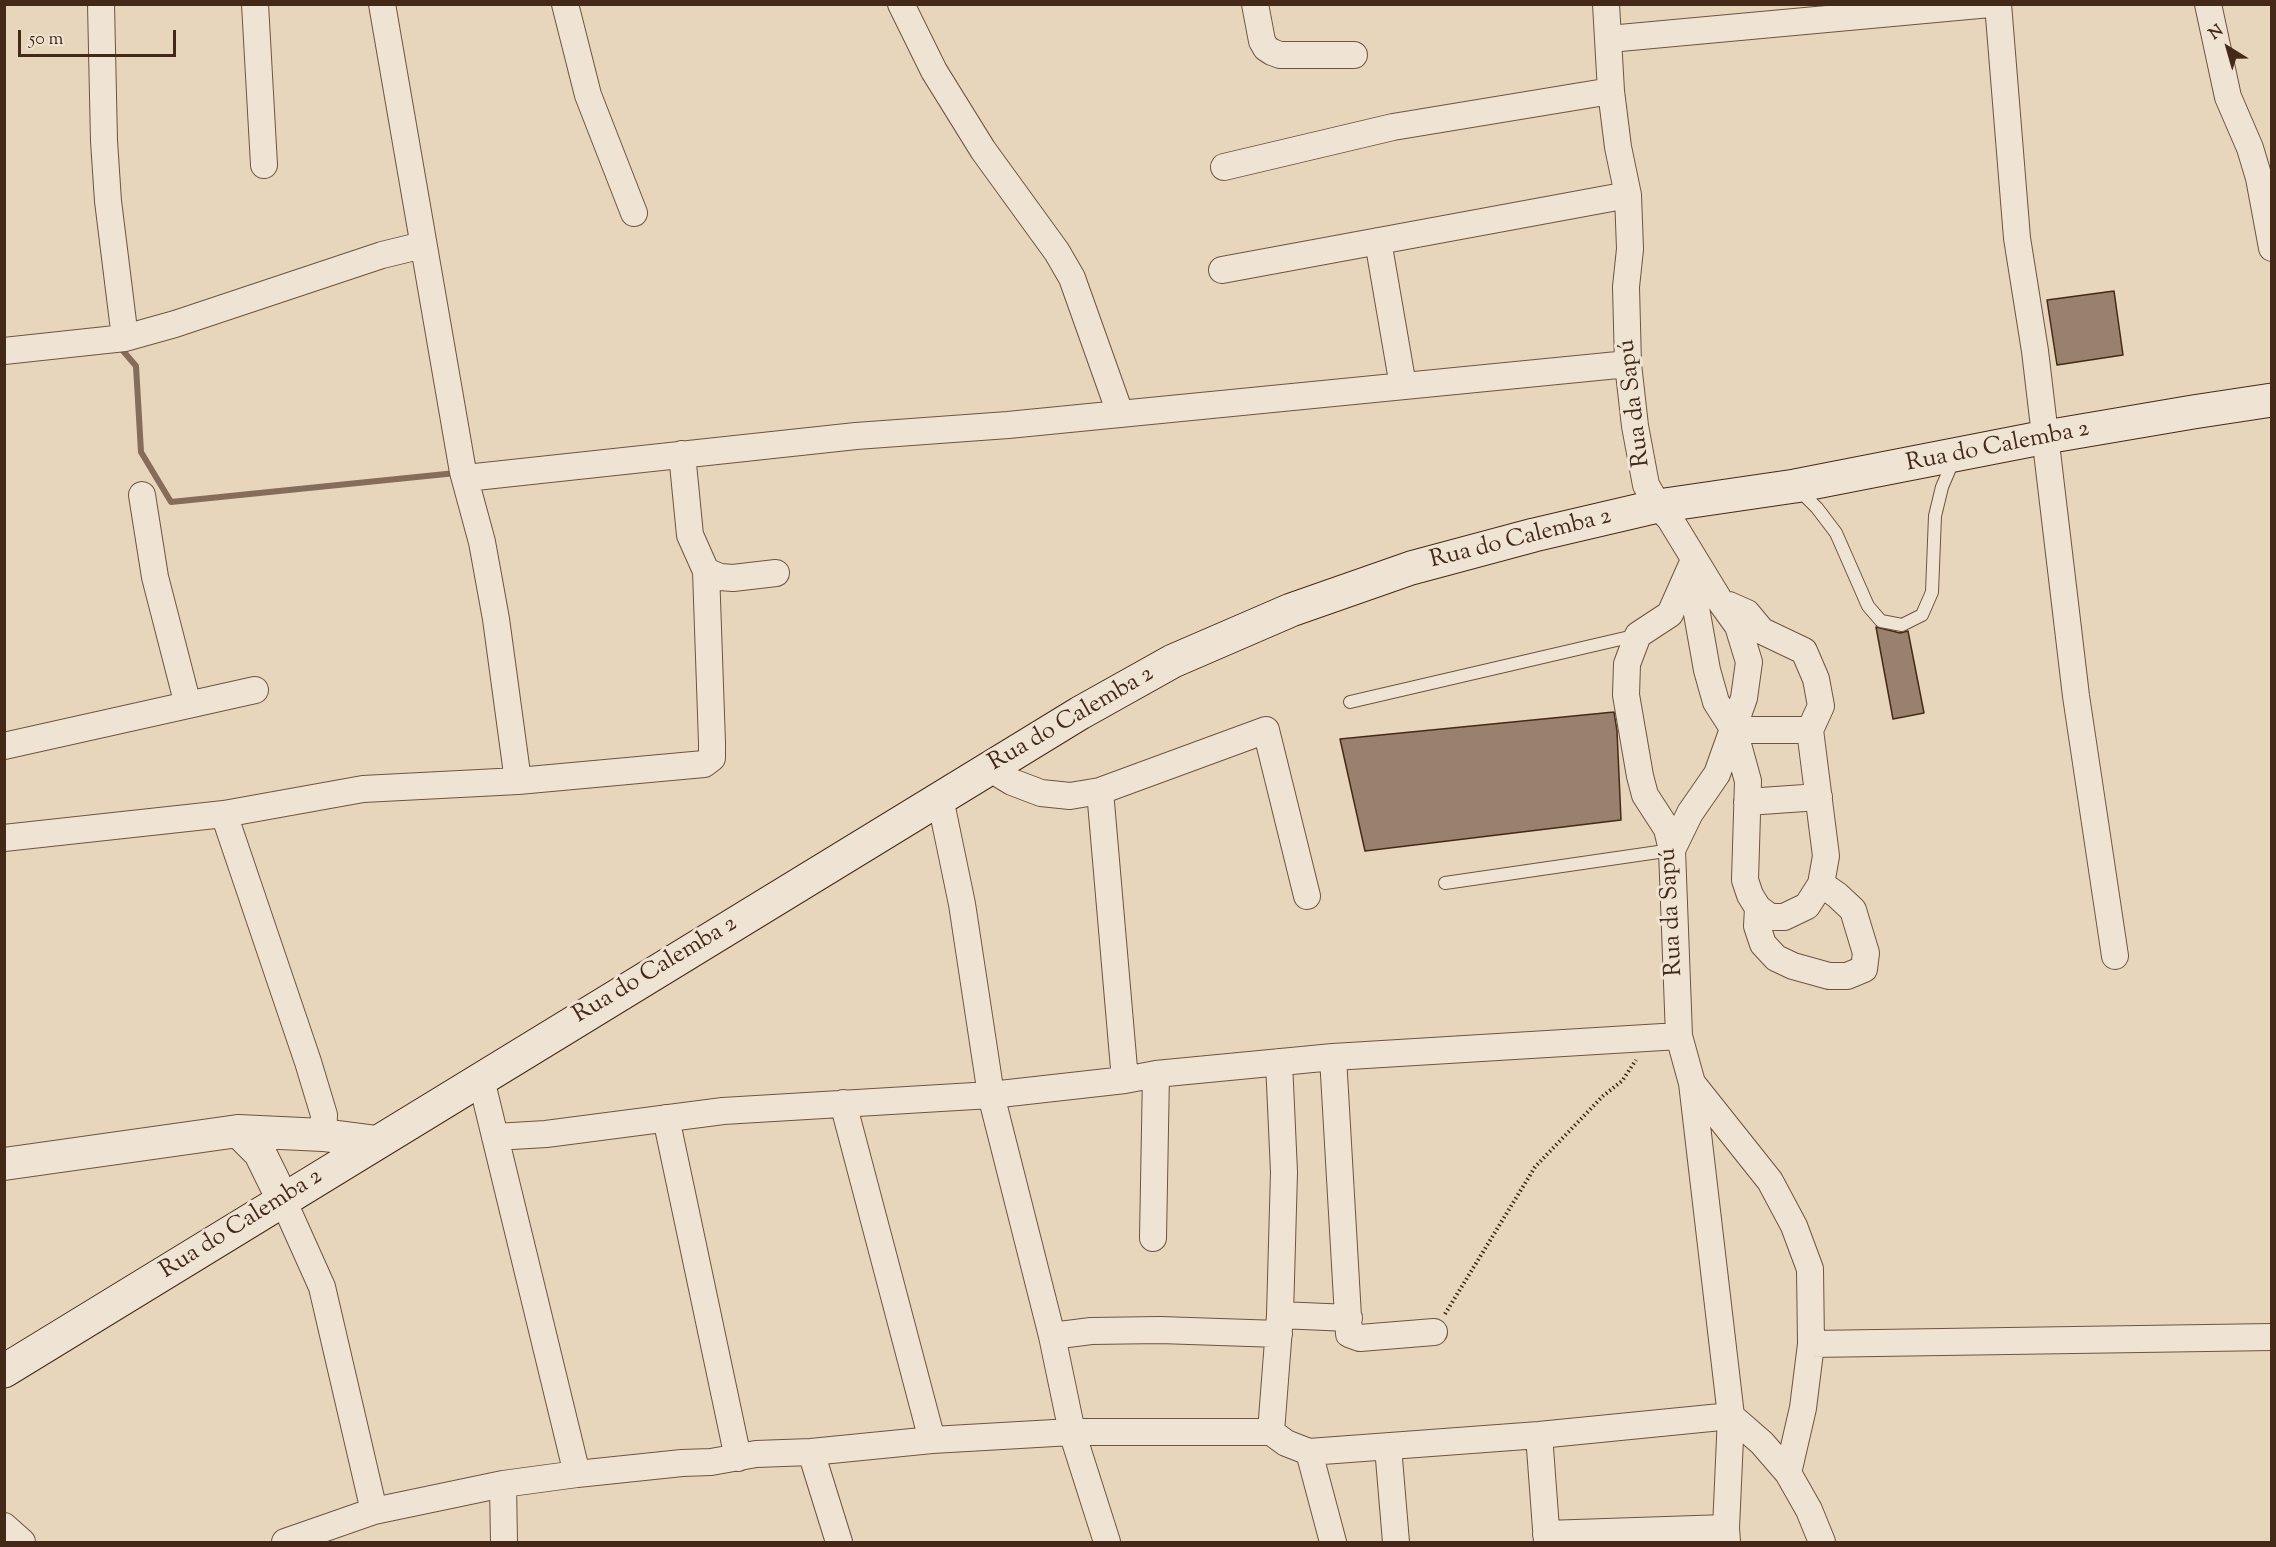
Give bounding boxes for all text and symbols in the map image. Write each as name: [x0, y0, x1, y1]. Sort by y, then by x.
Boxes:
scale bar: [21, 18, 178, 56]
north arrow: [2198, 18, 2258, 78]
text: N: [2205, 20, 2229, 46]
text: 50 m: [29, 27, 63, 53]
street label: Rua da Sapú: [1614, 337, 1658, 469]
street label: Rua do Calemba 2: [1904, 416, 2092, 480]
street label: Rua do Calemba 2: [1427, 504, 1615, 576]
street label: Rua do Calemba 2: [984, 661, 1160, 779]
street label: Rua da Sapú: [1655, 847, 1691, 977]
street label: Rua do Calemba 2: [569, 911, 743, 1031]
street label: Rua do Calemba 2: [156, 1164, 328, 1286]

